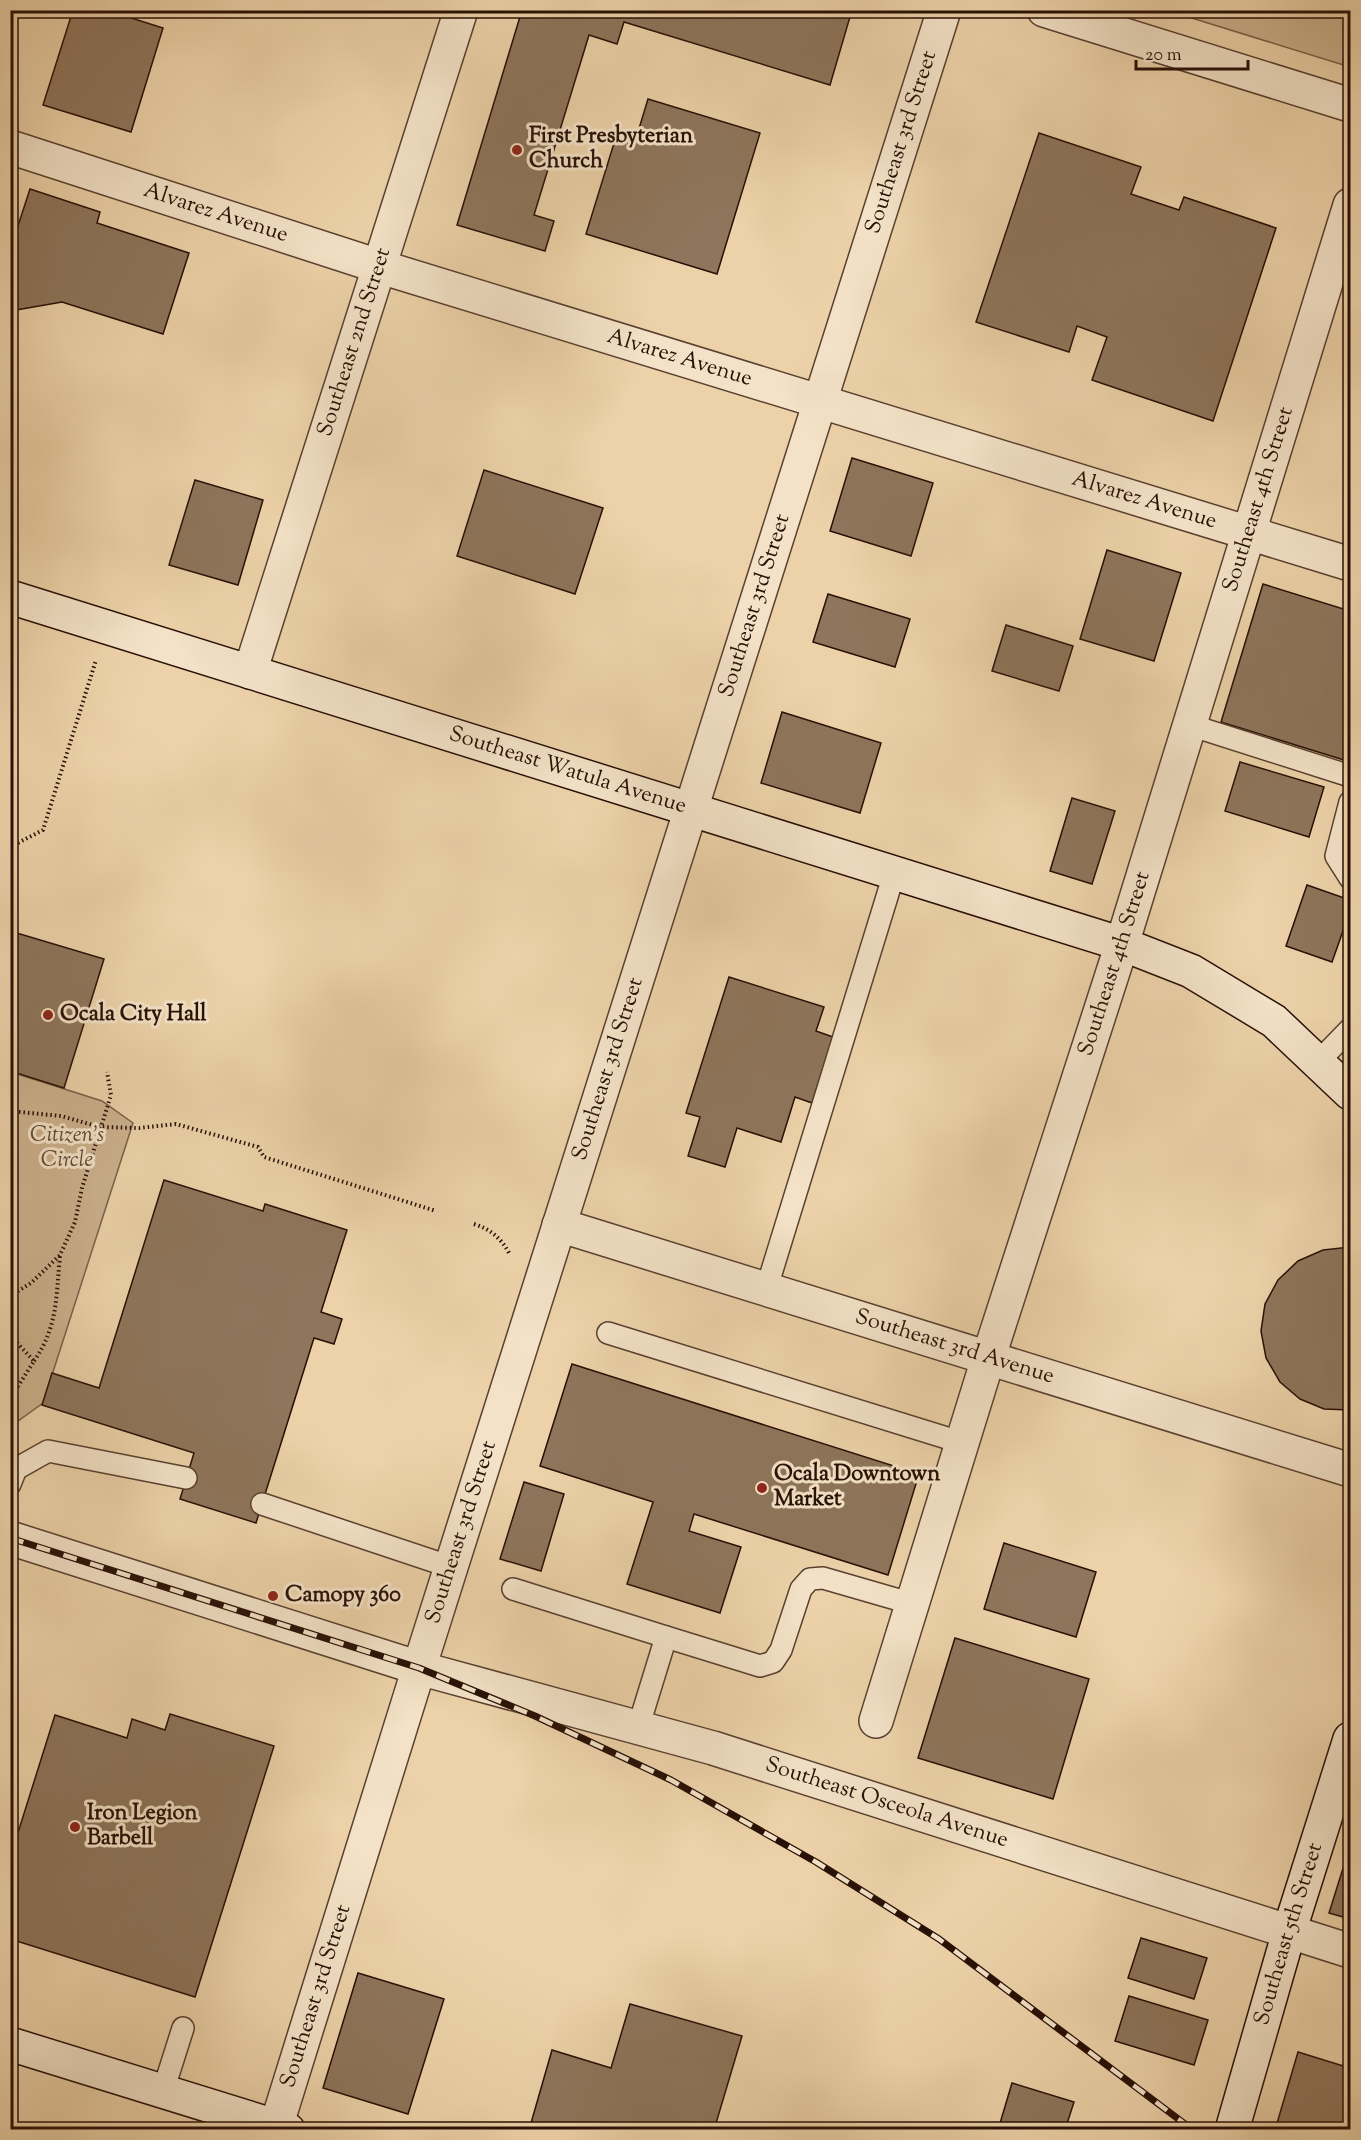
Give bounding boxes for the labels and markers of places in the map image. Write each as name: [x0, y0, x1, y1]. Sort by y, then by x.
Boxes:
place label: First Presbyterian Church: [529, 121, 693, 178]
marker: First Presbyterian Church: [510, 143, 524, 157]
place label: Ocala City Hall: [60, 999, 207, 1031]
marker: Ocala City Hall: [41, 1008, 55, 1022]
place label: Ocala Downtown Market: [774, 1459, 940, 1516]
marker: Ocala Downtown Market: [755, 1481, 769, 1495]
place label: Camopy 360: [285, 1580, 401, 1612]
marker: Camopy 360: [266, 1589, 280, 1603]
place label: Iron Legion Barbell: [87, 1798, 198, 1855]
marker: Iron Legion Barbell: [68, 1820, 82, 1834]

